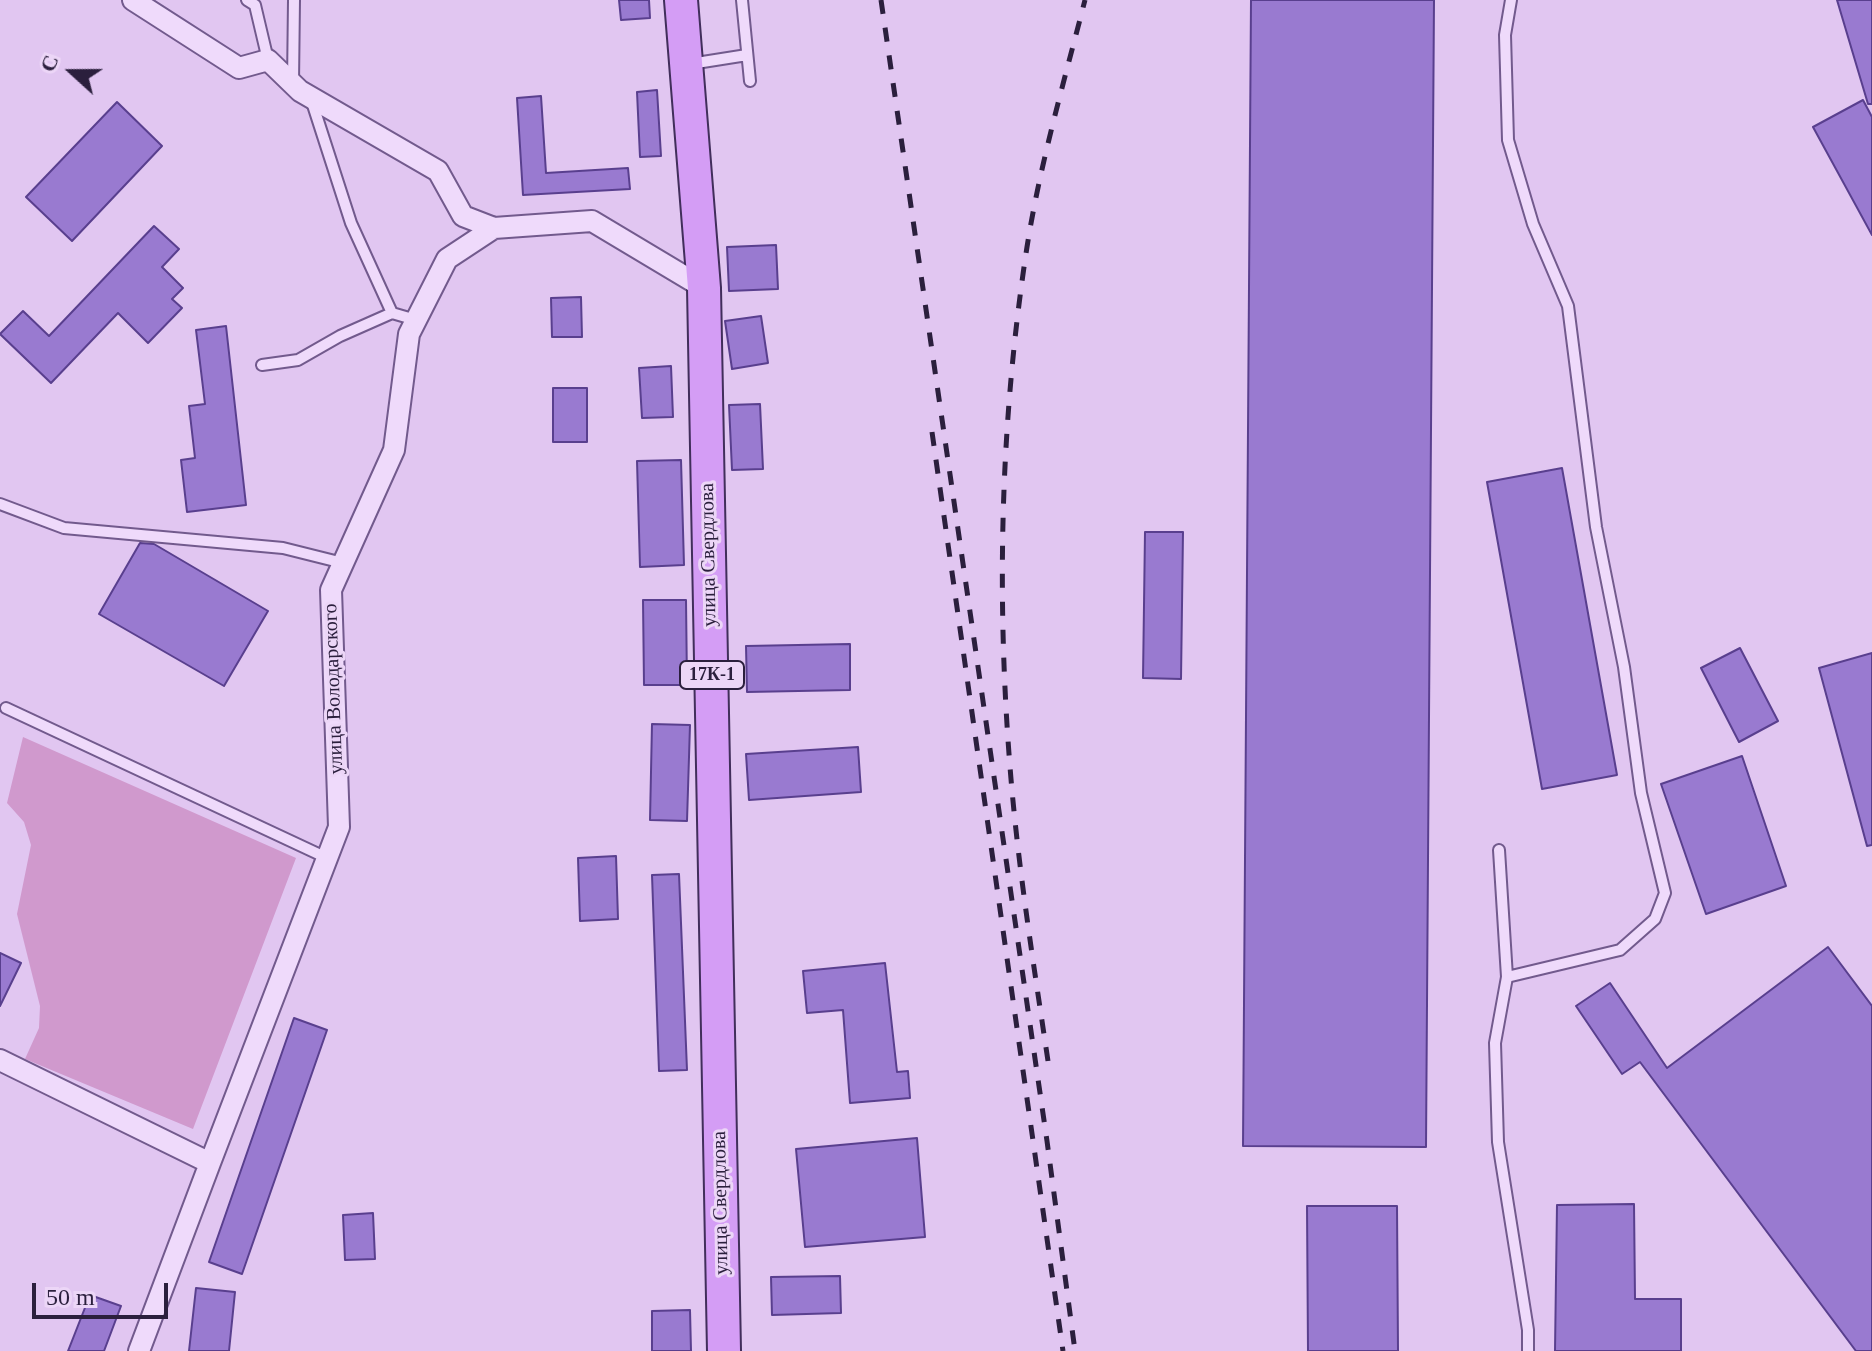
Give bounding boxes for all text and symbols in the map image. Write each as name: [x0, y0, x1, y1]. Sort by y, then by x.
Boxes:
north arrow: [32, 32, 112, 112]
text: С: [35, 51, 64, 75]
street label: улица Свердлова: [696, 483, 722, 627]
street label: улица Володарского: [319, 603, 349, 775]
road number: 17К-1: [680, 661, 744, 689]
street label: улица Свердлова: [708, 1131, 734, 1275]
scale bar: [36, 1267, 172, 1317]
text: 50 m: [46, 1284, 95, 1310]

